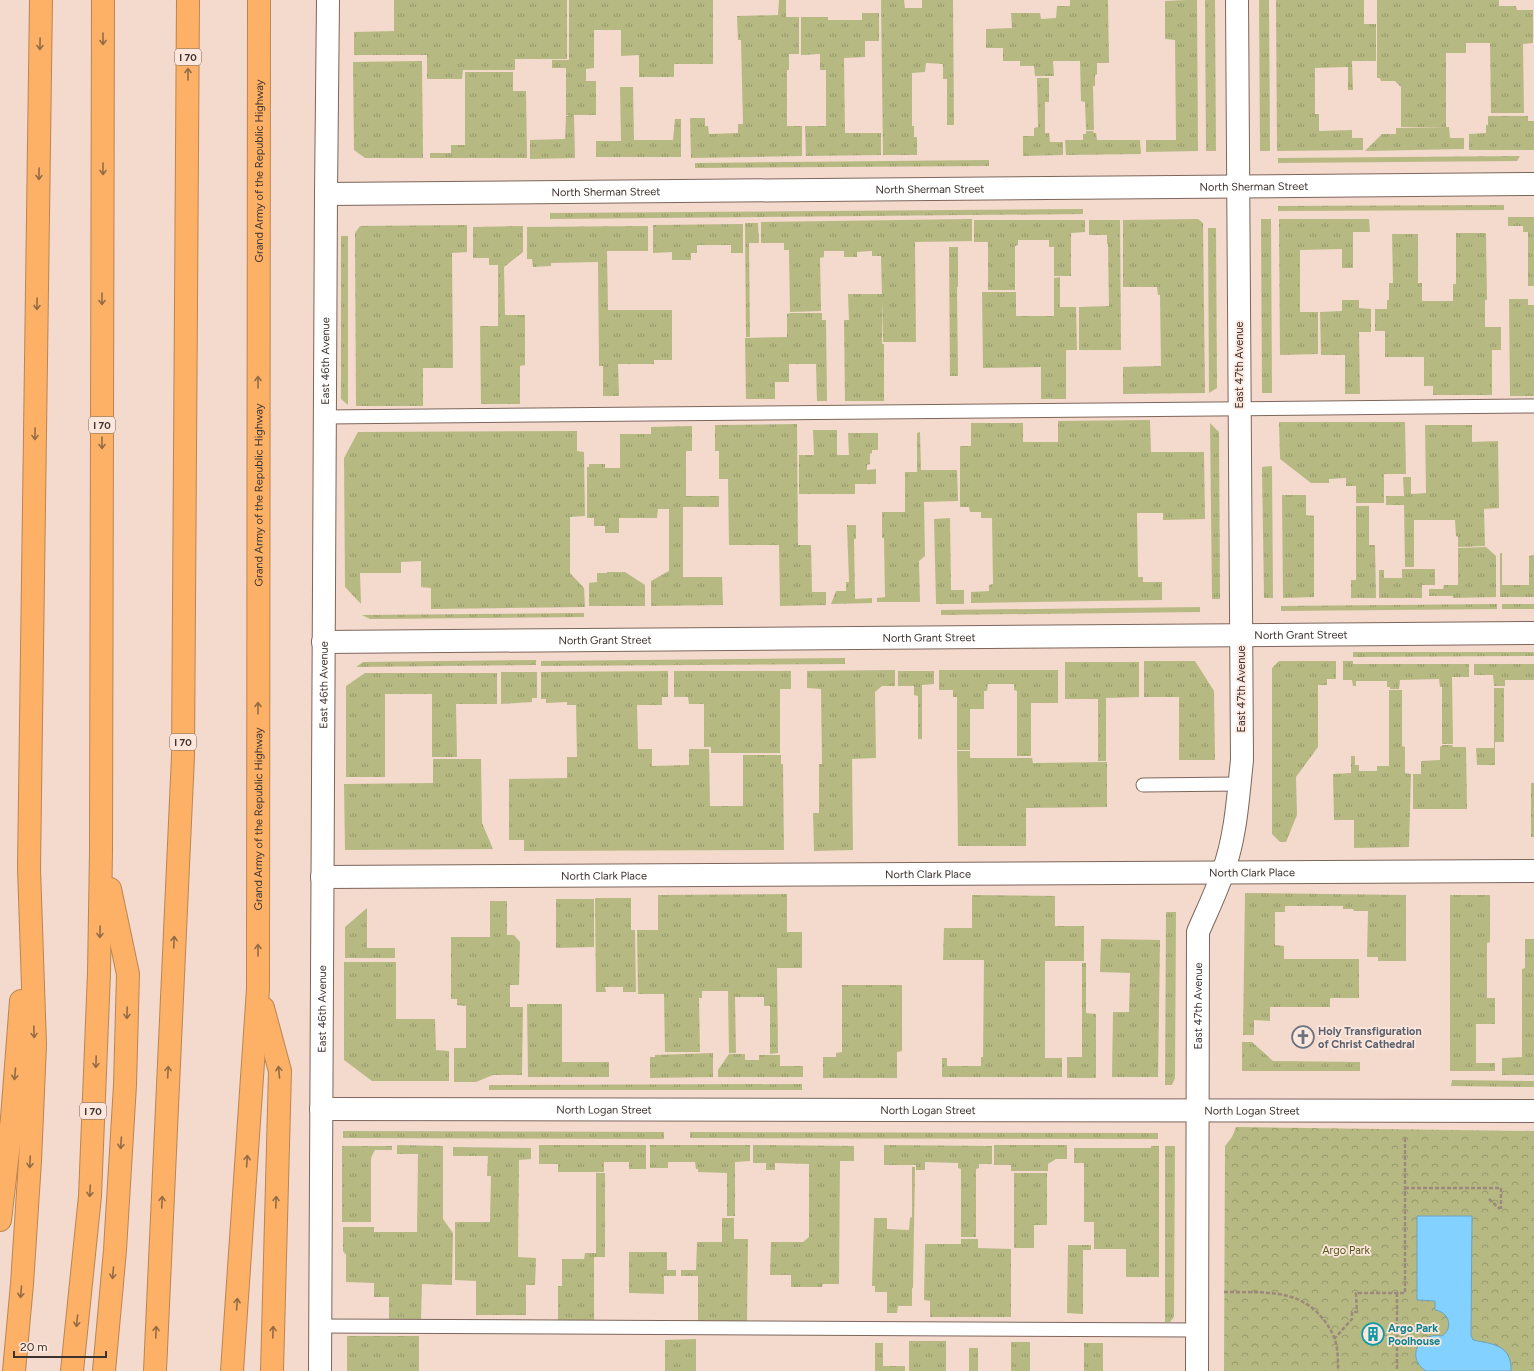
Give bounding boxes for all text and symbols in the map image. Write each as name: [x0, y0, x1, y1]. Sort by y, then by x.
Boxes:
one-way arrow: [99, 32, 107, 45]
one-way arrow: [36, 37, 44, 50]
road number: I 70: [175, 49, 201, 65]
one-way arrow: [184, 68, 192, 81]
street label: Grand Army of the Republic Highway: [253, 79, 266, 262]
one-way arrow: [99, 162, 106, 175]
one-way arrow: [35, 167, 43, 180]
street label: North Sherman Street: [1199, 180, 1309, 194]
street label: North Sherman Street: [875, 183, 985, 196]
street label: North Sherman Street: [551, 185, 661, 199]
one-way arrow: [98, 292, 106, 305]
one-way arrow: [33, 297, 41, 310]
street label: East 46th Avenue: [319, 317, 332, 405]
street label: East 47th Avenue: [1233, 321, 1246, 409]
one-way arrow: [254, 376, 262, 389]
street label: Grand Army of the Republic Highway: [252, 403, 266, 586]
road number: I 70: [89, 417, 115, 433]
one-way arrow: [31, 427, 39, 440]
one-way arrow: [98, 436, 106, 449]
street label: North Grant Street: [1254, 628, 1348, 642]
street label: North Grant Street: [882, 631, 976, 645]
street label: North Grant Street: [558, 634, 652, 647]
street label: East 46th Avenue: [317, 641, 331, 729]
street label: East 47th Avenue: [1235, 645, 1248, 733]
one-way arrow: [254, 702, 262, 715]
street label: Grand Army of the Republic Highway: [252, 727, 265, 910]
road number: I 70: [170, 734, 196, 750]
street label: North Clark Place: [1209, 866, 1295, 880]
street label: North Clark Place: [885, 868, 971, 881]
street label: North Clark Place: [561, 869, 647, 883]
one-way arrow: [96, 925, 104, 938]
one-way arrow: [171, 936, 178, 949]
one-way arrow: [254, 944, 262, 957]
street label: East 47th Avenue: [1192, 962, 1205, 1050]
street label: East 46th Avenue: [316, 965, 329, 1053]
one-way arrow: [123, 1006, 131, 1019]
church icon: Holy Transfiguration of Christ Cathedral: [1290, 1024, 1316, 1050]
one-way arrow: [31, 1025, 38, 1038]
place label: Holy Transfiguration of Christ Cathedral: [1318, 1025, 1422, 1051]
one-way arrow: [92, 1055, 99, 1068]
one-way arrow: [165, 1066, 172, 1079]
one-way arrow: [275, 1066, 282, 1079]
one-way arrow: [12, 1067, 19, 1080]
road number: I 70: [80, 1103, 106, 1119]
street label: North Logan Street: [556, 1103, 652, 1117]
street label: North Logan Street: [880, 1104, 976, 1117]
street label: North Logan Street: [1204, 1104, 1300, 1118]
one-way arrow: [118, 1136, 125, 1149]
one-way arrow: [26, 1155, 33, 1168]
one-way arrow: [244, 1155, 251, 1168]
one-way arrow: [86, 1184, 94, 1197]
one-way arrow: [159, 1196, 166, 1209]
one-way arrow: [272, 1196, 280, 1209]
park label: Argo Park: [1322, 1244, 1370, 1257]
one-way arrow: [109, 1266, 116, 1279]
one-way arrow: [17, 1285, 24, 1298]
one-way arrow: [233, 1298, 240, 1311]
one-way arrow: [74, 1314, 81, 1327]
building icon: Argo Park Poolhouse: [1360, 1321, 1386, 1347]
place label: Argo Park Poolhouse: [1388, 1322, 1440, 1348]
one-way arrow: [153, 1326, 160, 1339]
one-way arrow: [269, 1326, 277, 1339]
scale bar: [14, 1333, 106, 1359]
text: 20 m: [20, 1340, 48, 1354]

